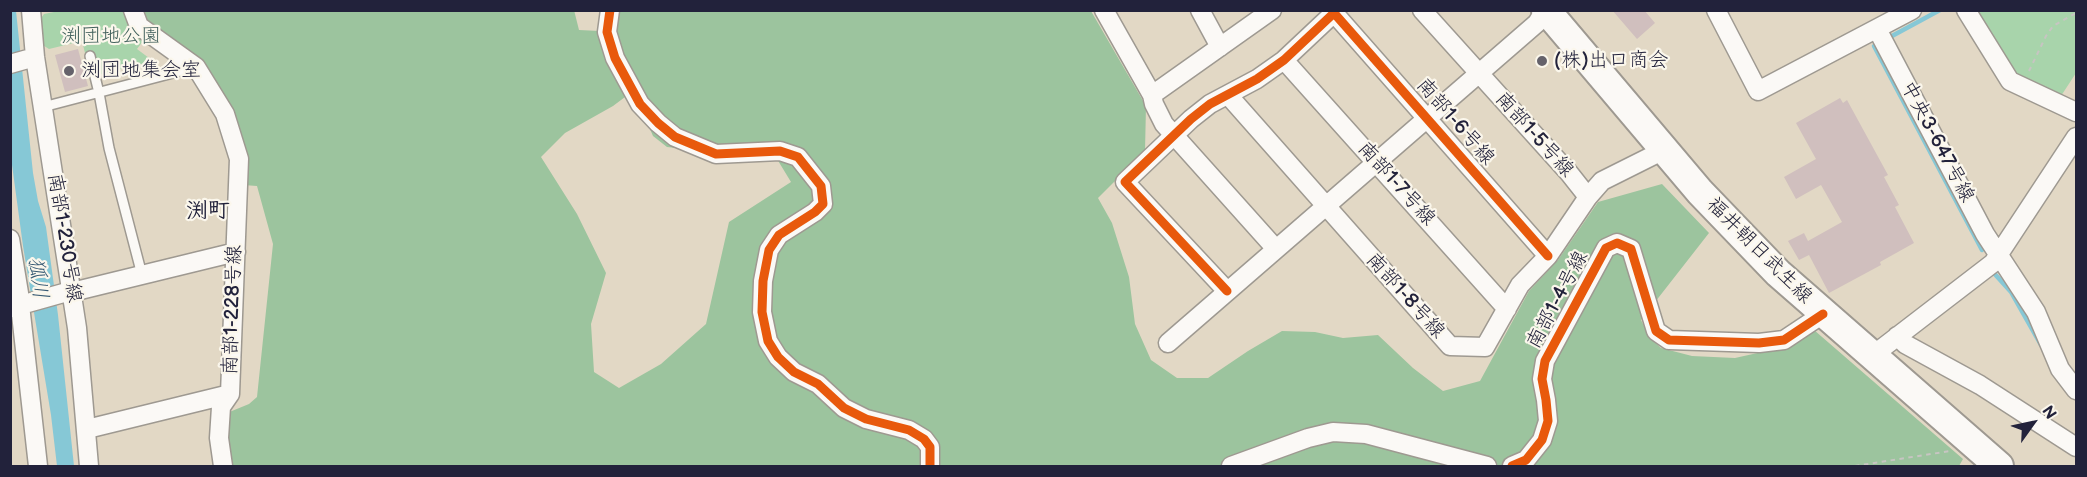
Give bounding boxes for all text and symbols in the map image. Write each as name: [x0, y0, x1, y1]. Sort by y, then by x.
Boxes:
park label: 渕団地公園: [61, 25, 161, 49]
place label: (株)出口商会: [1554, 49, 1669, 73]
marker: (株)出口商会: [1535, 54, 1549, 68]
place label: 渕団地集会室: [81, 59, 201, 83]
marker: 渕団地集会室: [62, 64, 76, 78]
street label: 南部1-6号線: [1411, 74, 1499, 170]
street label: 中央3-647号線: [1895, 77, 1979, 207]
street label: 南部1-5号線: [1489, 87, 1579, 183]
street label: 南部1-7号線: [1352, 137, 1440, 231]
street label: 南部1-230号線: [42, 172, 86, 304]
street label: 福井朝日武生線: [1701, 193, 1817, 309]
district label: 渕町: [186, 198, 230, 224]
street label: 南部1-228号線: [219, 244, 247, 376]
street label: 南部1-4号線: [1522, 247, 1594, 353]
street label: 南部1-8号線: [1360, 248, 1450, 344]
water label: 狐川: [22, 255, 52, 301]
north arrow: [2003, 393, 2063, 453]
text: N: [2037, 403, 2060, 423]

